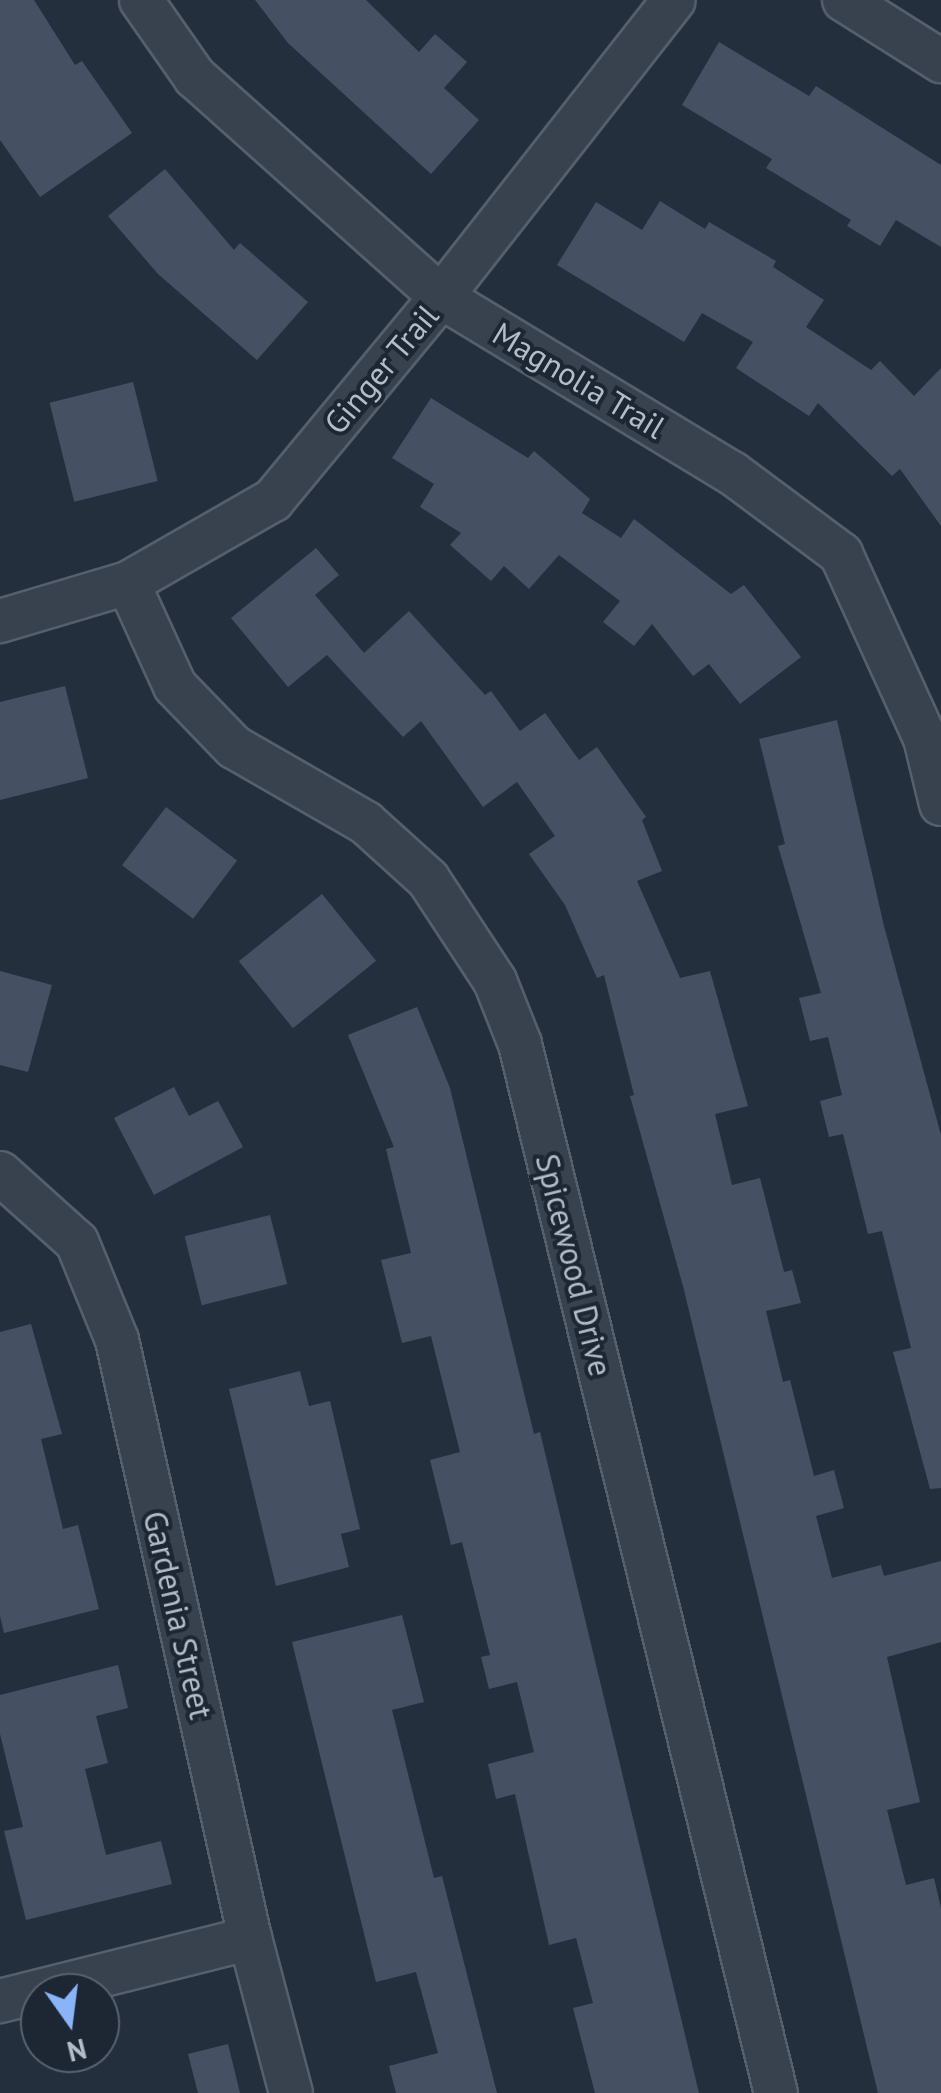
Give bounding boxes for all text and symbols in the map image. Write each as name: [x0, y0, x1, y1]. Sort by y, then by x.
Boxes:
street label: Ginger Trail: [316, 296, 446, 442]
street label: Magnolia Trail: [486, 313, 672, 447]
street label: Spicewood Drive: [528, 1150, 620, 1380]
street label: Gardenia Street: [135, 1507, 221, 1723]
north arrow: [20, 1973, 120, 2073]
text: N: [63, 2030, 90, 2071]

